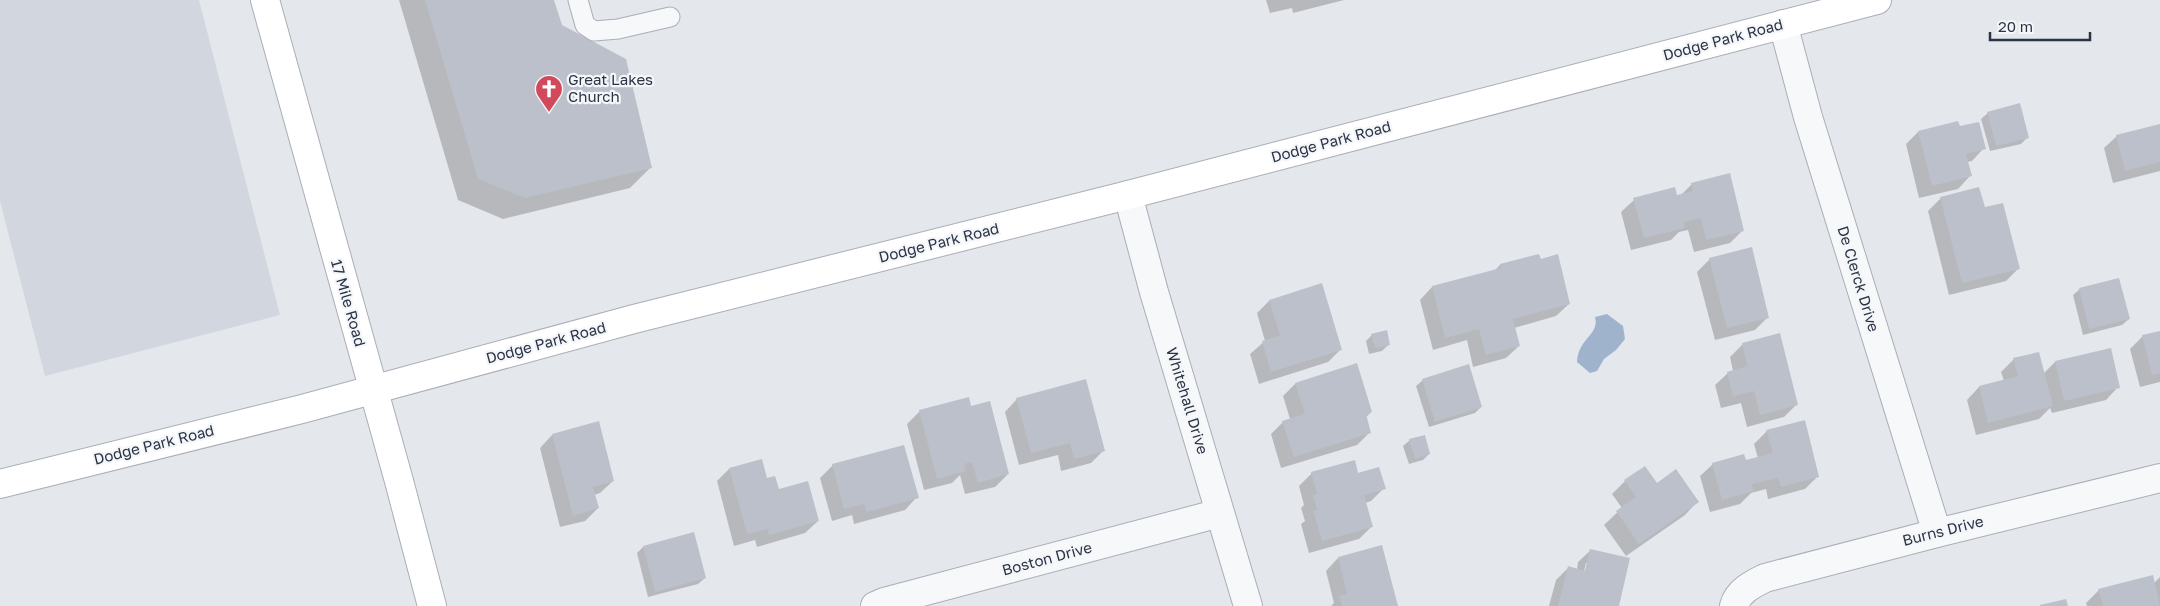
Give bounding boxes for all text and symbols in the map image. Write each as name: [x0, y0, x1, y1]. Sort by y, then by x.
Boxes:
scale bar: [1990, 10, 2090, 42]
street label: Dodge Park Road: [1661, 14, 1785, 64]
text: 20 m: [1998, 17, 2033, 35]
place label: Great Lakes Church: [568, 70, 653, 105]
church icon: Great Lakes Church: [534, 74, 564, 113]
street label: Dodge Park Road: [1269, 116, 1393, 166]
street label: Dodge Park Road: [877, 218, 1001, 266]
street label: De Clerck Drive: [1834, 224, 1884, 334]
street label: 17 Mile Road: [328, 257, 370, 348]
street label: Dodge Park Road: [484, 317, 608, 367]
street label: Whitehall Drive: [1163, 345, 1213, 456]
street label: Dodge Park Road: [92, 420, 216, 468]
street label: Burns Drive: [1900, 511, 1986, 549]
street label: Boston Drive: [1000, 537, 1094, 579]

